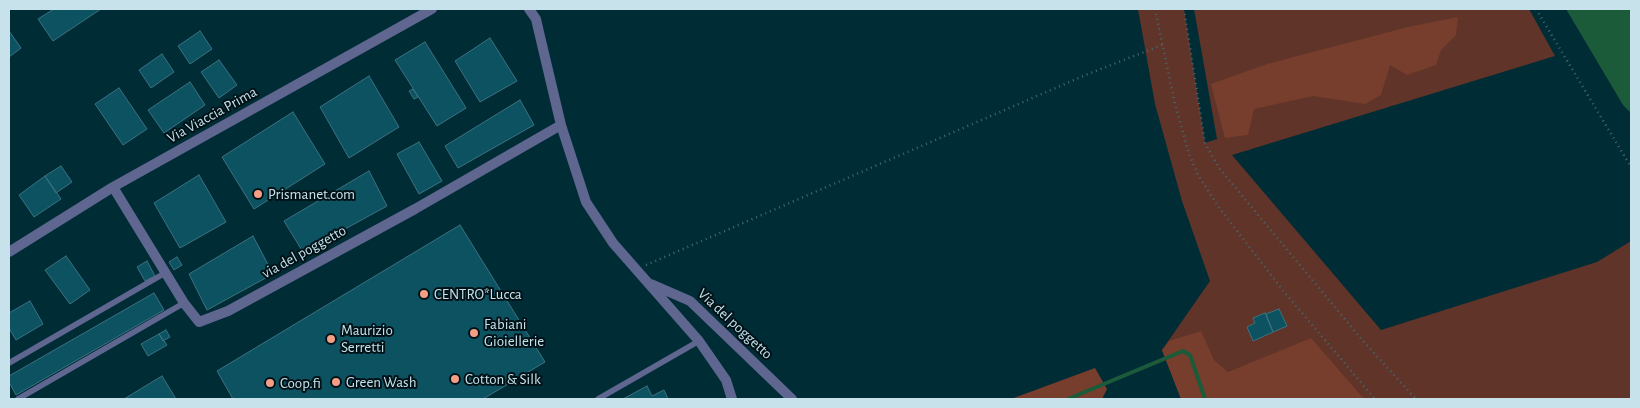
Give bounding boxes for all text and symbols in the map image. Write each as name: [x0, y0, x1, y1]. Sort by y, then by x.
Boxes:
street label: Via Viaccia Prima: [164, 83, 260, 147]
place label: Prismanet.com: [268, 185, 355, 203]
marker: Prismanet.com: [252, 188, 264, 200]
street label: via del poggetto: [259, 221, 349, 283]
place label: CENTRO*Lucca: [434, 285, 522, 303]
street label: Via del poggetto: [694, 285, 776, 363]
marker: CENTRO*Lucca: [418, 288, 430, 300]
place label: Fabiani Gioiellerie: [484, 315, 544, 350]
place label: Maurizio Serretti: [341, 321, 393, 356]
marker: Fabiani Gioiellerie: [468, 327, 480, 339]
marker: Maurizio Serretti: [325, 333, 337, 345]
place label: Cotton & Silk: [465, 370, 541, 388]
place label: Green Wash: [346, 373, 416, 391]
marker: Cotton & Silk: [449, 373, 461, 385]
place label: Coop.fi: [280, 374, 321, 392]
marker: Green Wash: [330, 376, 342, 388]
marker: Coop.fi: [264, 377, 276, 389]

